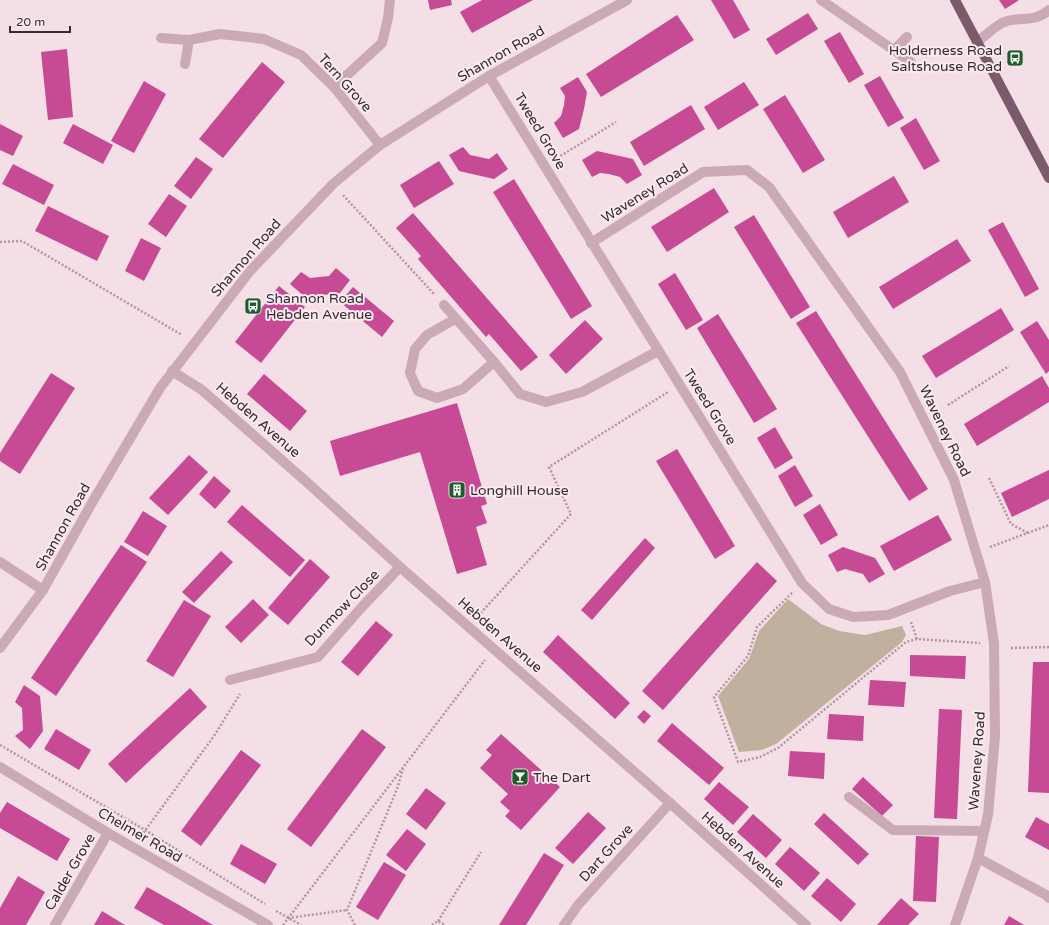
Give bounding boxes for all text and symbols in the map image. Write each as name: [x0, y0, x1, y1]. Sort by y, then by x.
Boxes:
scale bar: [10, 8, 70, 34]
text: 20 m: [16, 15, 45, 29]
street label: Shannon Road: [454, 22, 548, 86]
place label: Holderness Road Saltshouse Road: [889, 42, 1002, 75]
bus stop icon: Holderness Road Saltshouse Road: [1005, 48, 1025, 68]
street label: Tern Grove: [314, 50, 376, 116]
street label: Tweed Grove: [510, 90, 570, 172]
street label: Waveney Road: [598, 159, 692, 227]
street label: Shannon Road: [207, 216, 285, 300]
place label: Shannon Road Hebden Avenue: [266, 290, 372, 323]
bus stop icon: Shannon Road Hebden Avenue: [243, 296, 263, 316]
street label: Tweed Grove: [680, 366, 740, 448]
street label: Hebden Avenue: [212, 379, 304, 461]
street label: Waveney Road: [916, 383, 974, 479]
street label: Shannon Road: [32, 480, 94, 574]
building icon: Longhill House: [447, 480, 467, 500]
place label: Longhill House: [470, 482, 569, 499]
street label: Dunmow Close: [301, 566, 383, 650]
street label: Hebden Avenue: [454, 594, 546, 676]
street label: Waveney Road: [965, 711, 989, 811]
bar icon: The Dart: [510, 767, 530, 787]
place label: The Dart: [533, 769, 591, 786]
street label: Chelmer Road: [95, 804, 185, 866]
street label: Hebden Avenue: [698, 808, 788, 892]
street label: Dart Grove: [576, 821, 636, 885]
street label: Calder Grove: [41, 830, 99, 914]

